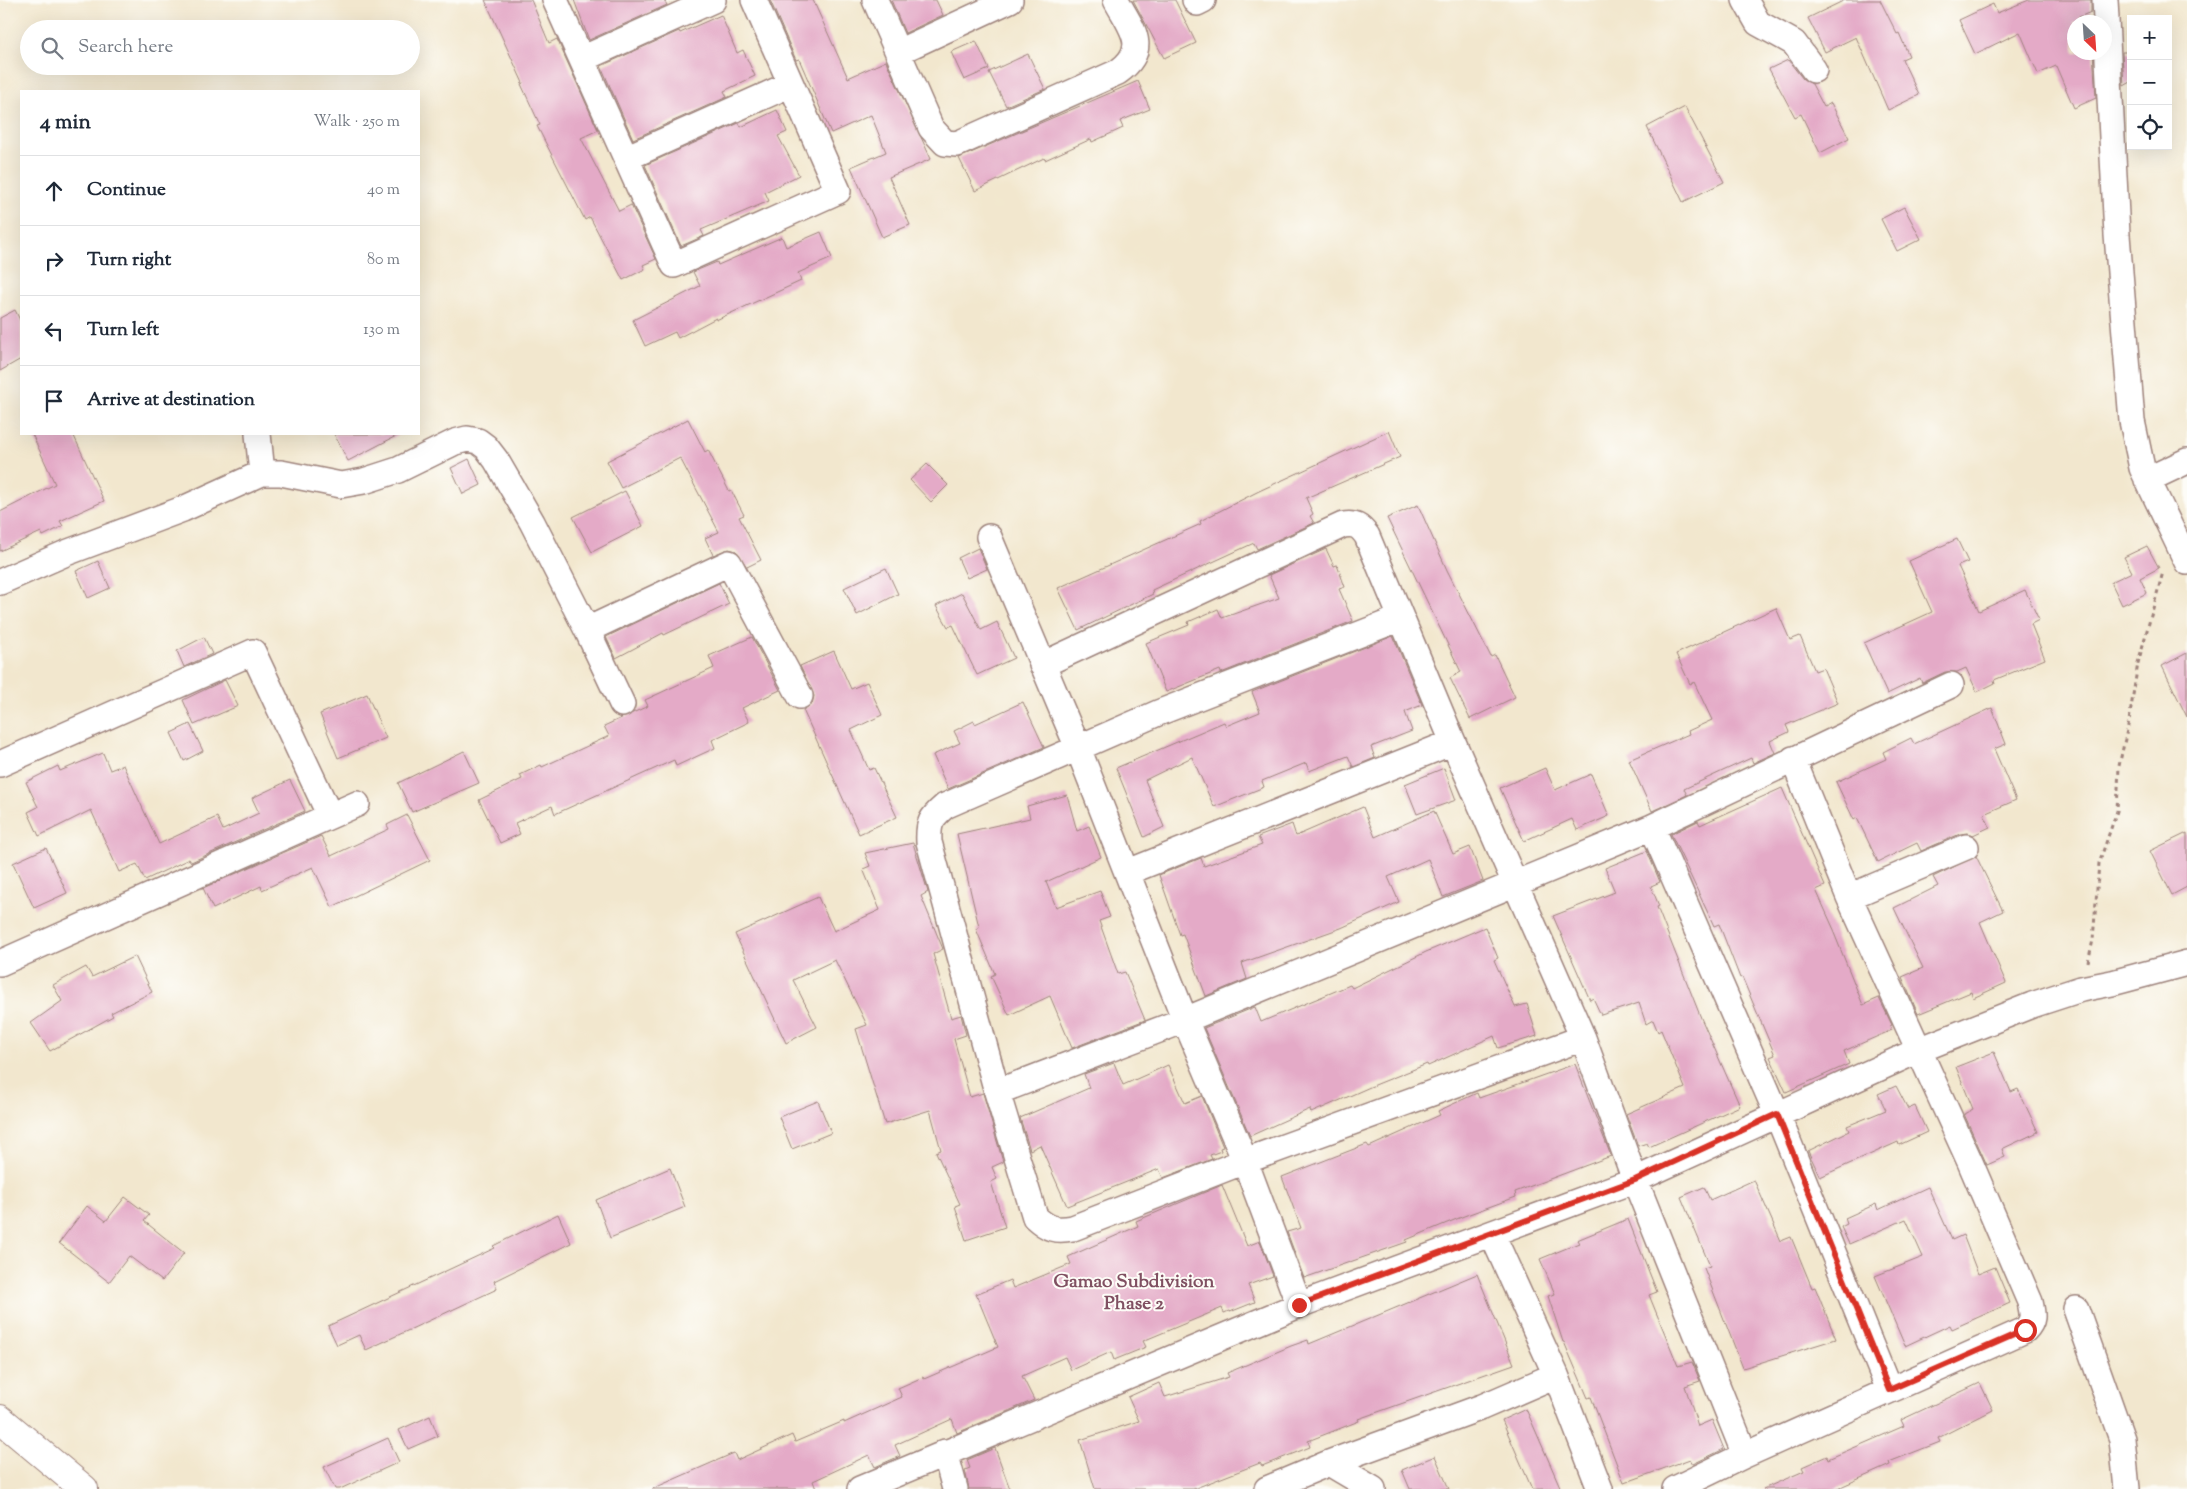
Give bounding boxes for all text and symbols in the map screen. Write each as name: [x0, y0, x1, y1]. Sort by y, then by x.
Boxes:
north arrow: [2067, 15, 2112, 60]
map controls: [2127, 15, 2172, 150]
button: +: [2127, 15, 2172, 60]
search box: [20, 20, 420, 75]
icon: search: [38, 34, 66, 62]
text: Search here: [78, 34, 173, 61]
button: −: [2127, 60, 2172, 105]
button: locate: [2127, 105, 2172, 150]
text: 4 min: [40, 108, 91, 138]
text: Walk · 250 m: [314, 111, 400, 134]
icon: ahead: [40, 177, 68, 205]
text: Continue: [87, 177, 166, 204]
text: 40 m: [367, 179, 400, 202]
icon: right: [40, 247, 68, 275]
text: Turn right: [87, 247, 171, 274]
text: 80 m: [367, 249, 400, 272]
icon: left: [40, 317, 68, 345]
text: Turn left: [87, 317, 159, 344]
text: 130 m: [363, 319, 400, 342]
icon: arrive: [40, 387, 68, 415]
text: Arrive at destination: [87, 387, 255, 414]
district label: Gamao Subdivision Phase 2: [1053, 1269, 1215, 1318]
route end: [1288, 1294, 1311, 1317]
route start: [2014, 1319, 2037, 1342]

